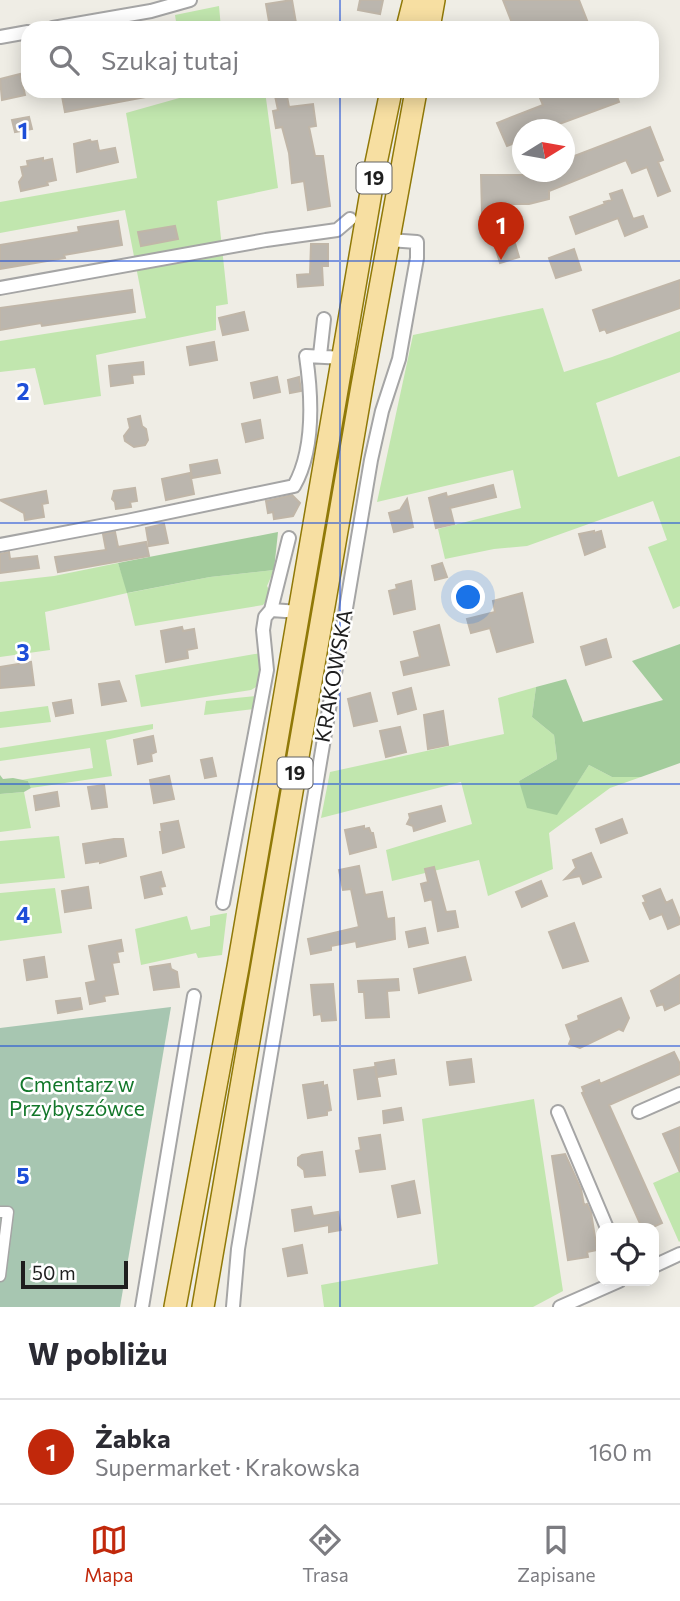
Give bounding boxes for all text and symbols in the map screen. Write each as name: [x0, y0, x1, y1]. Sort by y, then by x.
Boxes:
search box: [21, 21, 659, 98]
icon: search: [45, 41, 83, 79]
text: Szukaj tutaj: [101, 44, 239, 75]
text: 1: [18, 116, 28, 144]
north arrow: [512, 119, 575, 182]
road number: 19: [356, 162, 392, 194]
pin: 1: [478, 202, 524, 260]
text: 2: [16, 377, 30, 405]
your location: [451, 580, 485, 614]
street label: KRAKOWSKA: [309, 607, 357, 744]
text: 3: [16, 638, 30, 666]
road number: 19: [278, 758, 312, 788]
text: 4: [16, 900, 30, 928]
park label: Cmentarz w Przybyszówce: [9, 1071, 145, 1120]
text: 5: [16, 1161, 30, 1189]
map controls: [596, 1223, 659, 1286]
button: locate: [596, 1223, 659, 1286]
scale bar: [21, 1258, 128, 1290]
text: 50 m: [32, 1261, 76, 1284]
text: W pobliżu: [28, 1334, 168, 1371]
text: Żabka: [95, 1422, 171, 1453]
text: 1: [46, 1438, 56, 1466]
text: 160 m: [589, 1438, 652, 1466]
text: Supermarket · Krakowska: [95, 1453, 360, 1481]
tab: Mapa: [84, 1521, 133, 1586]
tab: Trasa: [302, 1521, 349, 1586]
tab: Zapisane: [517, 1521, 596, 1586]

